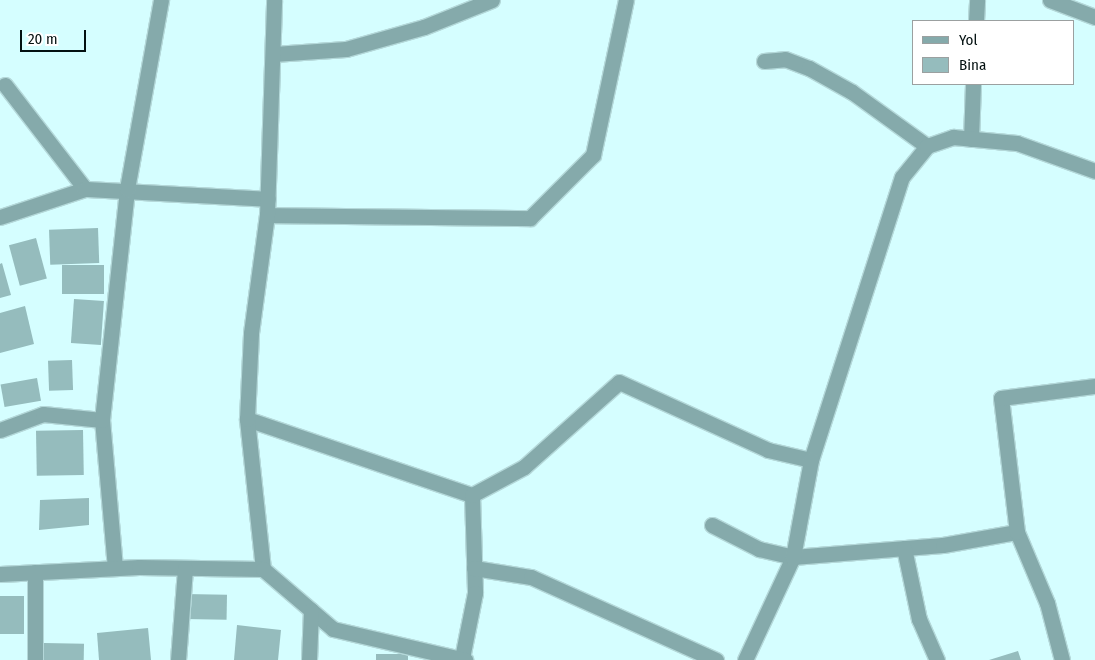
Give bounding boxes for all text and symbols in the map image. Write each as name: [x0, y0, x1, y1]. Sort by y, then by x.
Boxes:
scale bar: [22, 20, 89, 52]
legend: [912, 20, 1075, 85]
text: 20 m: [28, 30, 58, 48]
text: Yol: [959, 31, 977, 49]
text: Bina: [959, 56, 986, 74]

